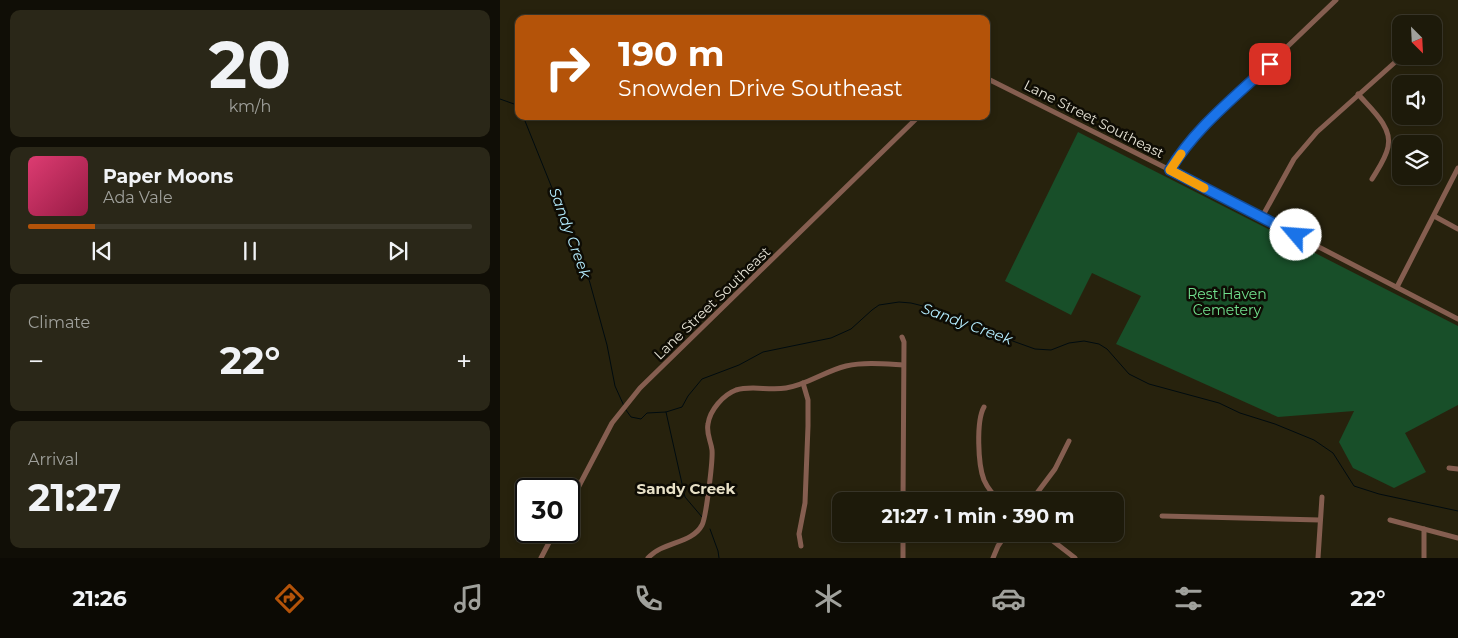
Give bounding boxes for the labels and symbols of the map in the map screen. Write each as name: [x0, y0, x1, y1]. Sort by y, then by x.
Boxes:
north arrow: [1392, 15, 1442, 65]
pin: [1249, 43, 1291, 85]
street label: Lane Street Southeast: [1021, 76, 1167, 162]
water label: Sandy Creek: [545, 185, 596, 282]
position arrow: [1269, 208, 1321, 260]
street label: Lane Street Southeast: [650, 242, 774, 363]
park label: Rest Haven Cemetery: [1187, 285, 1267, 319]
water label: Sandy Creek: [919, 298, 1016, 349]
speed limit sign: 30: [515, 478, 580, 543]
district label: Sandy Creek: [637, 479, 736, 498]

